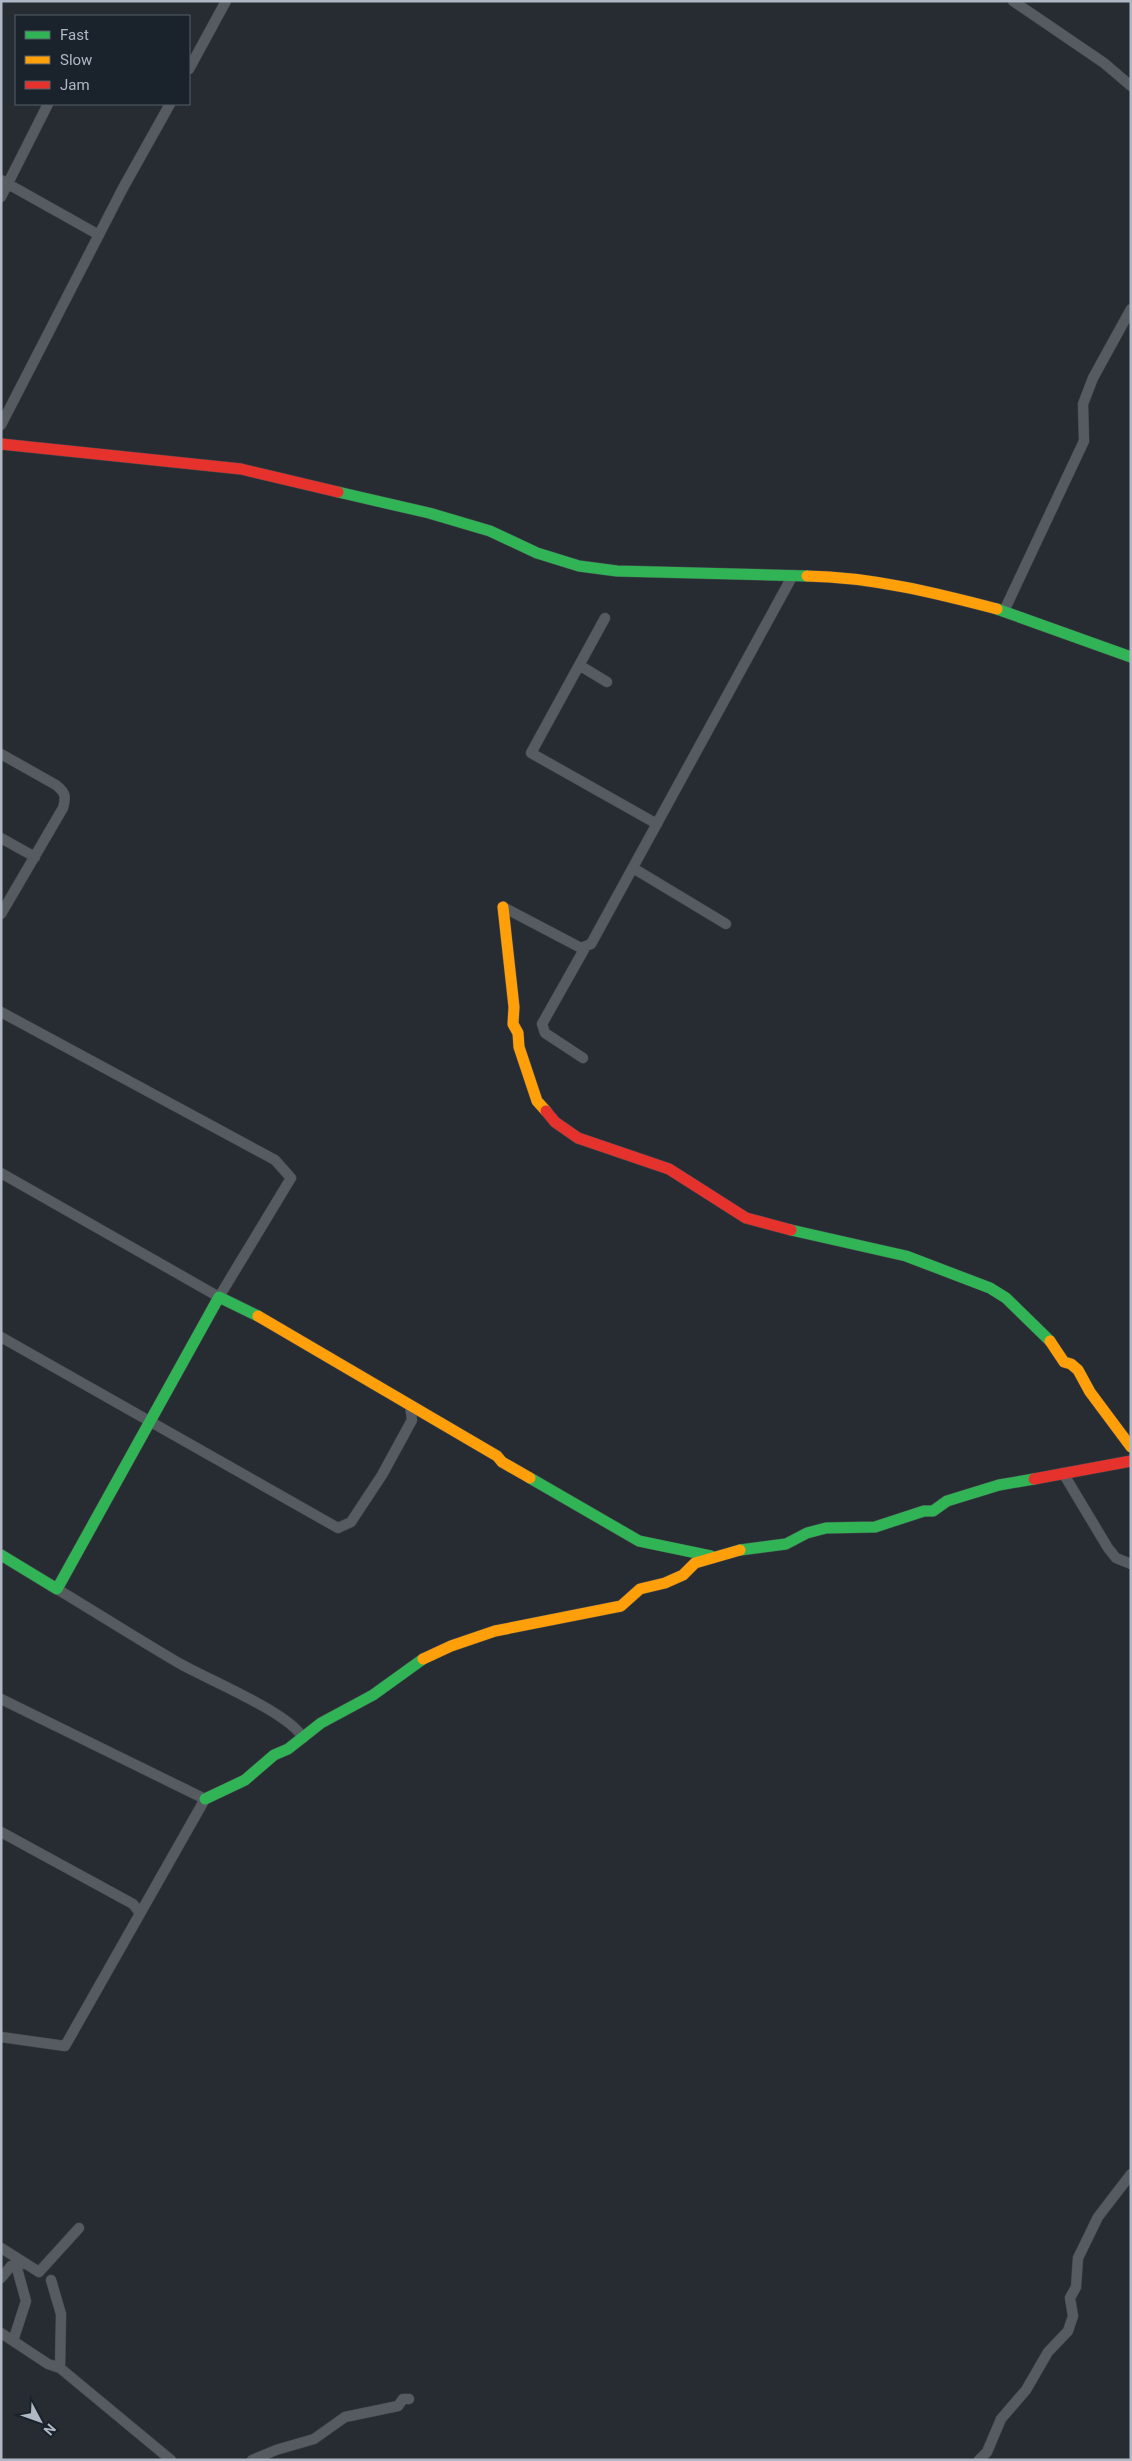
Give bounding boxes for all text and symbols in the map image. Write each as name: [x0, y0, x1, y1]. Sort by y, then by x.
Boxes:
legend: [15, 15, 190, 105]
text: Fast: [60, 26, 89, 44]
text: Slow: [60, 51, 92, 69]
text: Jam: [60, 76, 90, 94]
north arrow: [15, 2396, 65, 2446]
text: N: [41, 2421, 59, 2439]

